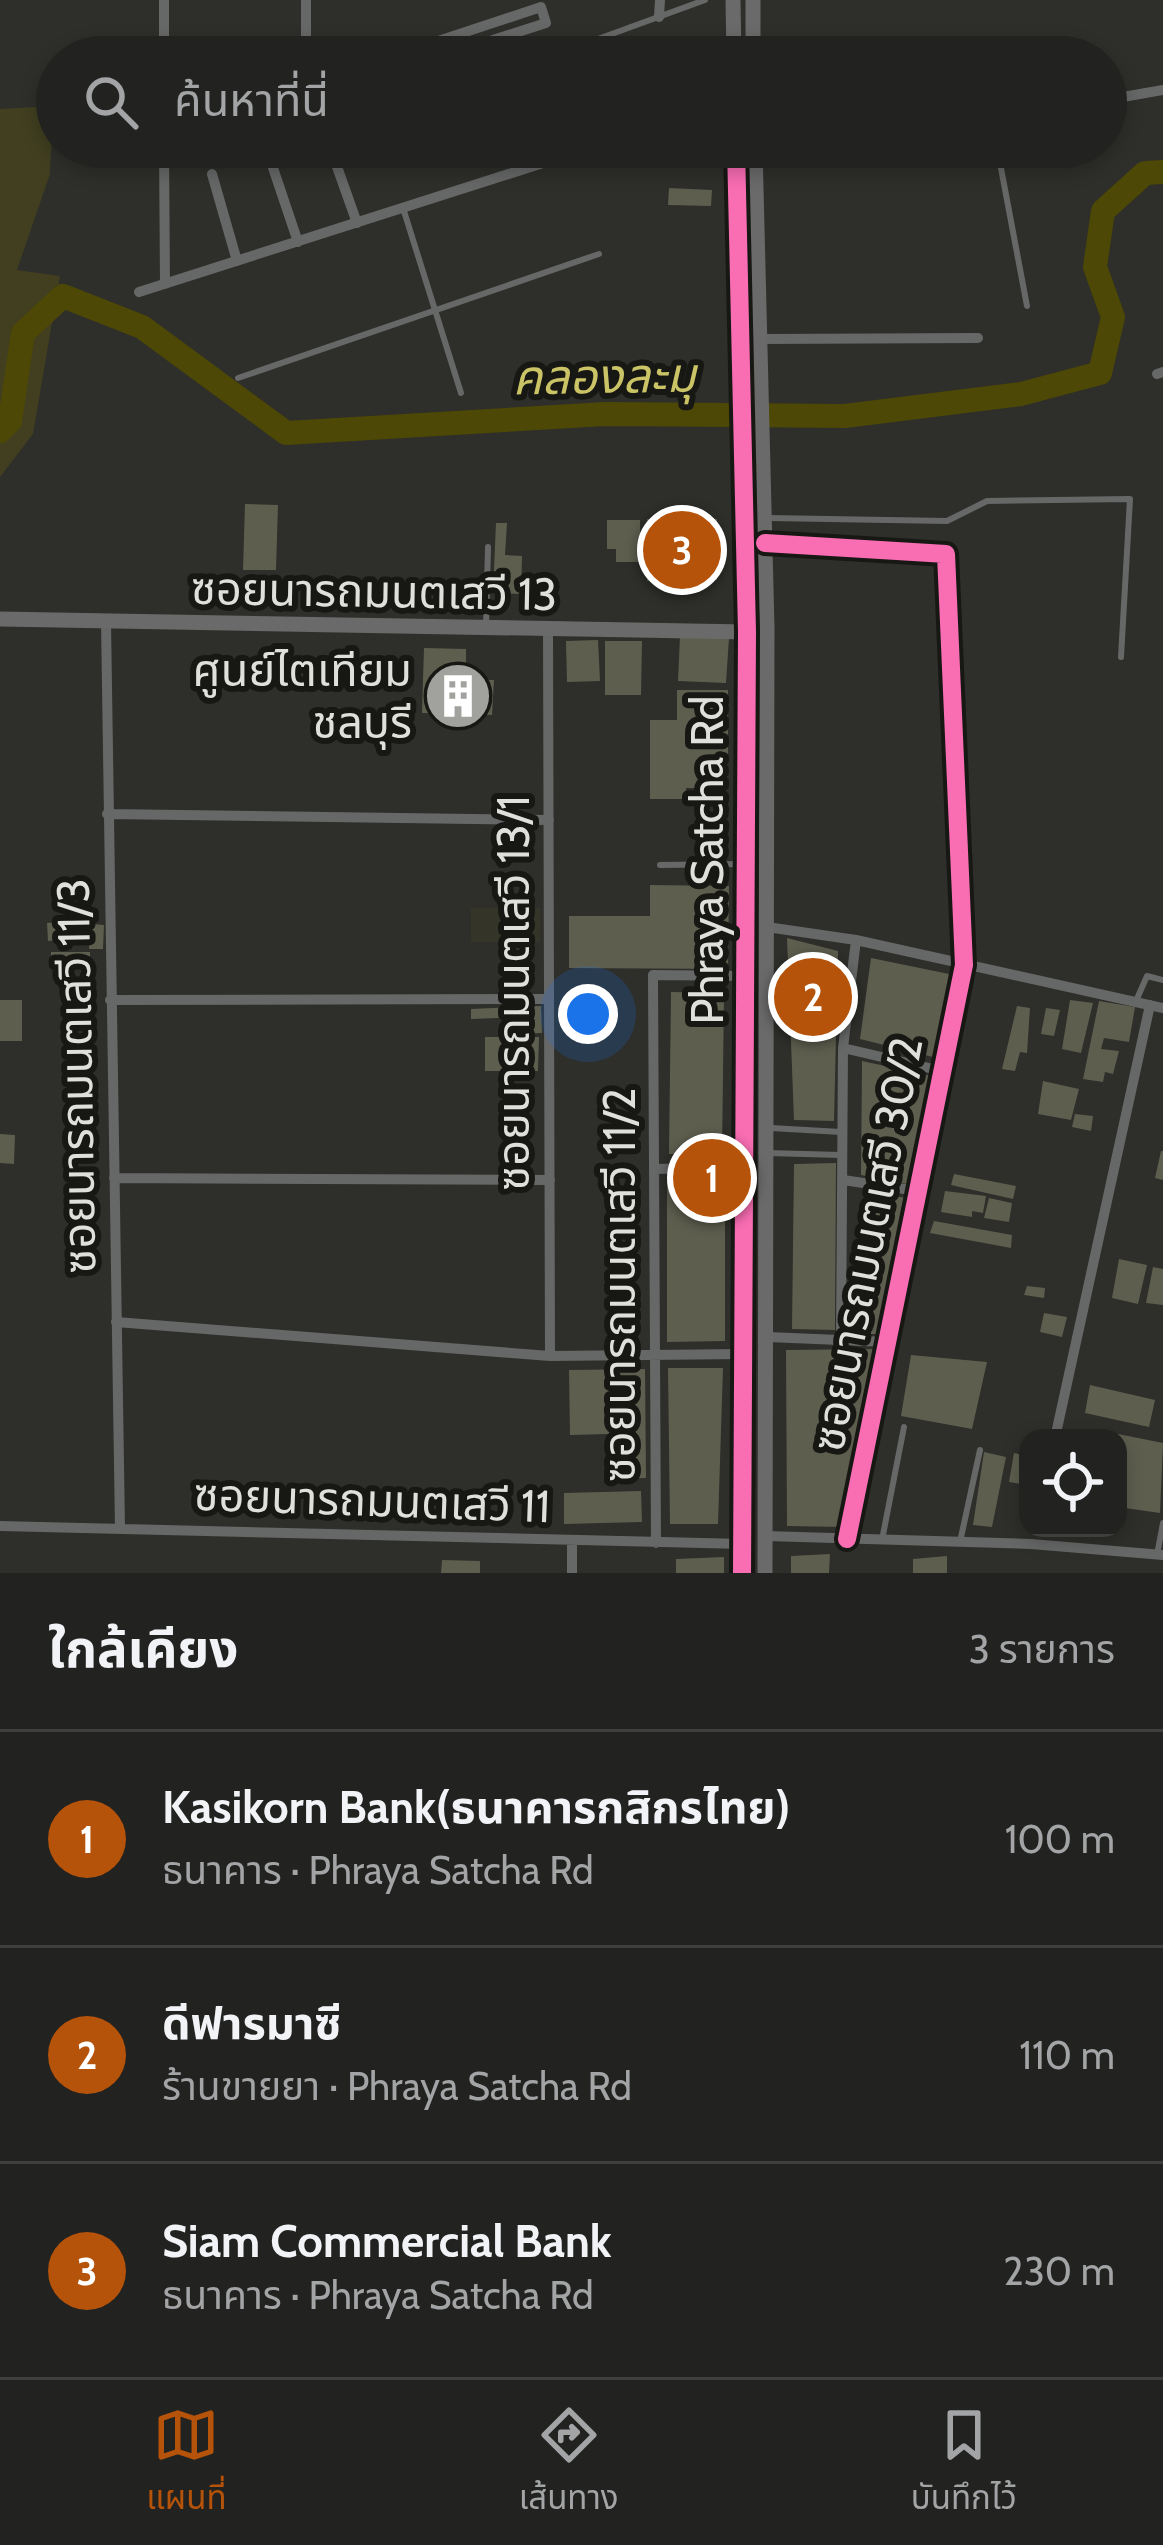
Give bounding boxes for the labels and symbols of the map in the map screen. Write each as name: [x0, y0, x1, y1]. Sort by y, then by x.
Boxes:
water label: คลองละมุ: [512, 345, 700, 408]
pin: 3: [643, 505, 721, 595]
street label: ซอยนารถมนตเสวี 13: [190, 561, 558, 621]
place label: ศูนย์ไตเทียม ชลบุรี: [193, 643, 412, 750]
building icon: ศูนย์ไตเทียม ชลบุรี: [423, 661, 493, 731]
street label: Phraya Satcha Rd: [680, 696, 734, 1024]
street label: ซอยนารถมนตเสวี 13/1: [486, 795, 540, 1191]
street label: ซอยนารถมนตเสวี 11/3: [46, 878, 106, 1274]
pin: 2: [774, 952, 852, 1042]
your location: [558, 984, 618, 1044]
street label: ซอยนารถมนตเสวี 30/2: [800, 1032, 934, 1456]
street label: ซอยนารถมนตเสวี 11/2: [592, 1088, 646, 1482]
pin: 1: [673, 1133, 751, 1223]
street label: ซอยนารถมนตเสวี 11: [193, 1467, 551, 1533]

